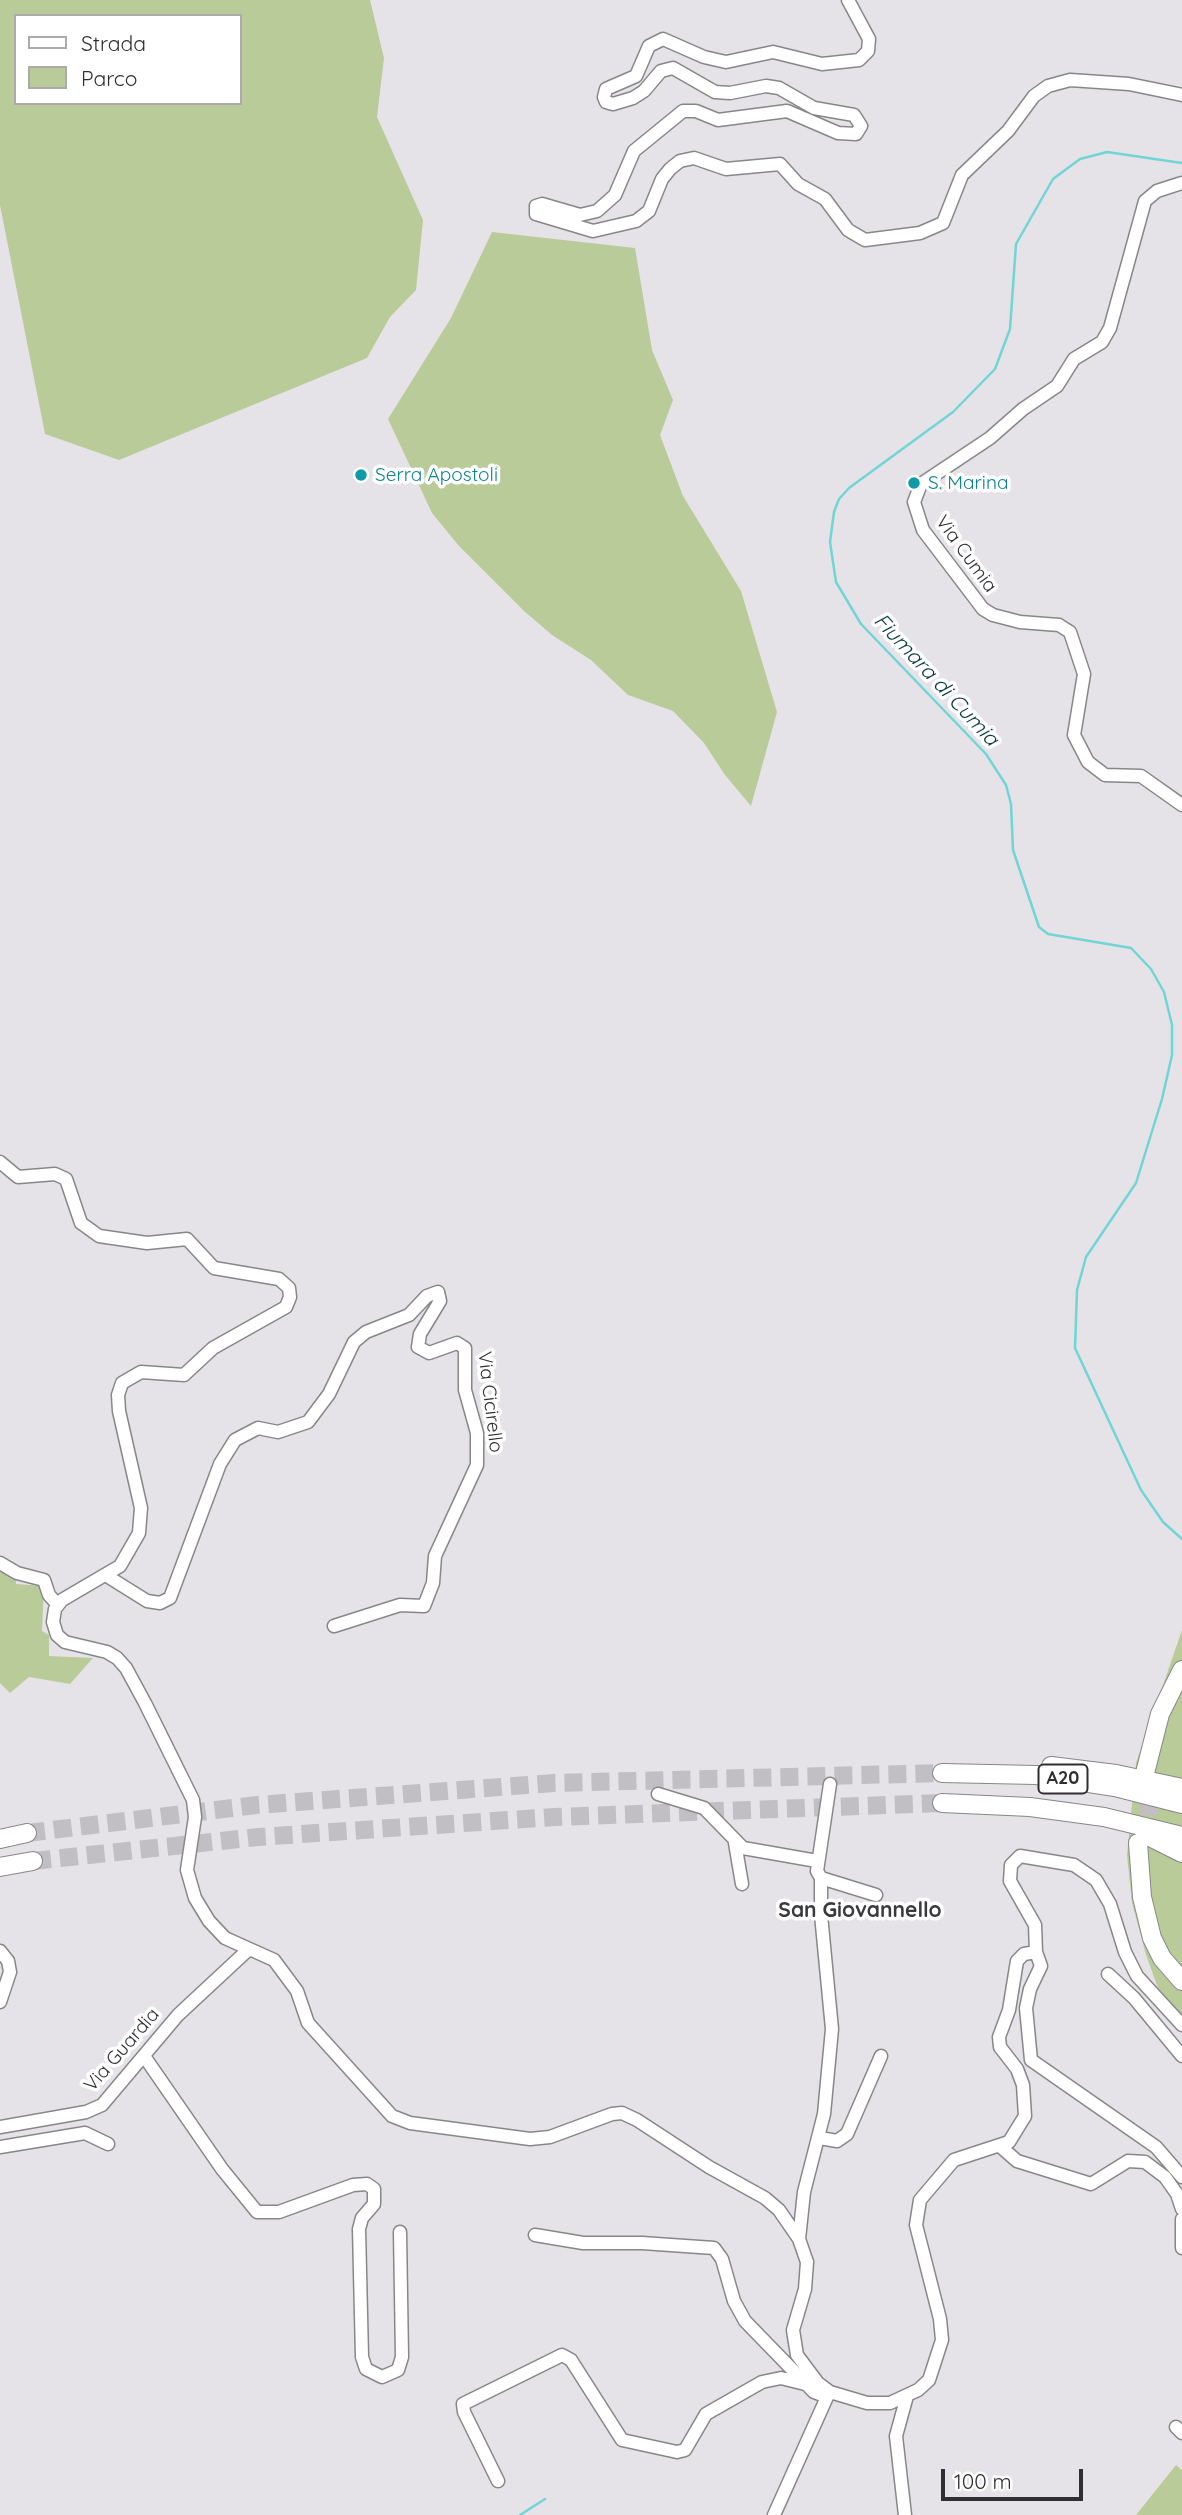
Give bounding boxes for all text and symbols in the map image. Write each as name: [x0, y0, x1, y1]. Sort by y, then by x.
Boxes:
legend: [14, 14, 242, 105]
text: Strada: [81, 30, 146, 56]
text: Parco: [81, 65, 137, 91]
place label: Serra Apostoli: [375, 464, 498, 486]
marker: Serra Apostoli: [353, 467, 369, 483]
place label: S. Marina: [928, 472, 1008, 494]
marker: S. Marina: [906, 475, 922, 491]
street label: Via Cumia: [930, 511, 1002, 597]
water label: Fiumara di Cumia: [868, 609, 1004, 751]
street label: Via Cicirello: [473, 1350, 507, 1454]
road number: A20: [1038, 1764, 1088, 1794]
district label: San Giovannello: [778, 1898, 942, 1924]
street label: Via Guardia: [80, 2004, 164, 2096]
scale bar: [944, 2456, 1086, 2500]
text: 100 m: [954, 2468, 1012, 2494]

